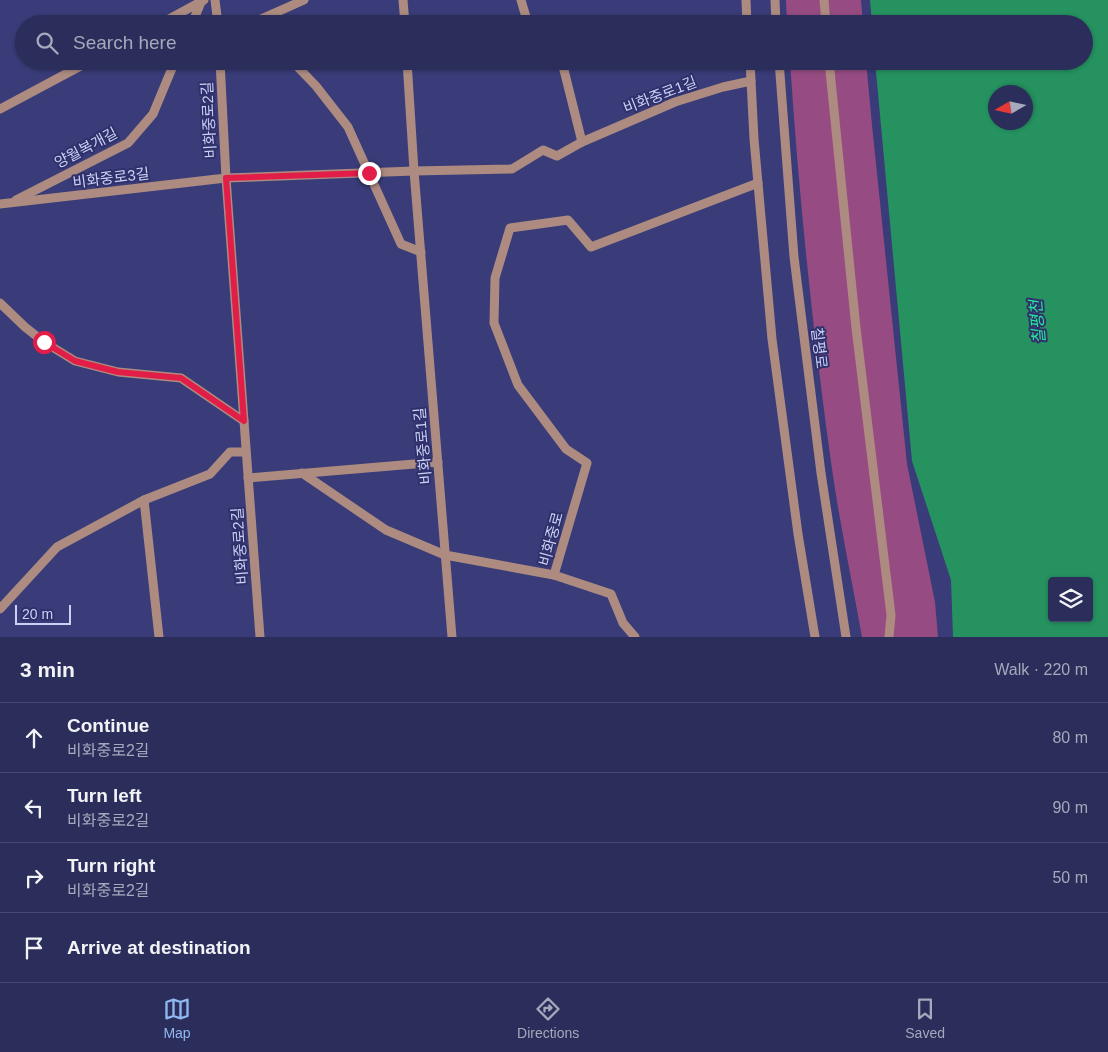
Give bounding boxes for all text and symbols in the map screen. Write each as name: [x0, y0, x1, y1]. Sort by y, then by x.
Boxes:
search box: [15, 15, 1093, 70]
icon: search: [33, 29, 61, 57]
text: Search here: [73, 32, 177, 53]
street label: 비화중로1길: [621, 73, 699, 116]
street label: 비화중로2길: [198, 81, 219, 159]
north arrow: [988, 85, 1033, 130]
street label: 양월복개길: [51, 124, 120, 171]
route end: [358, 162, 381, 185]
street label: 비화중로3길: [72, 164, 150, 191]
water label: 칠평천: [1027, 297, 1048, 345]
street label: 칠평로: [809, 326, 830, 370]
route start: [33, 331, 56, 354]
street label: 비화중로1길: [411, 407, 434, 485]
street label: 비화중로2길: [228, 507, 251, 585]
street label: 비화중로: [535, 510, 566, 568]
map controls: [1048, 577, 1093, 622]
button: layers: [1048, 577, 1093, 622]
scale bar: [15, 602, 71, 625]
text: 20 m: [22, 606, 53, 622]
text: 3 min: [20, 658, 75, 681]
text: Walk · 220 m: [994, 661, 1088, 678]
text: Continue: [67, 715, 149, 736]
icon: ahead: [20, 724, 48, 752]
text: 80 m: [1052, 729, 1088, 746]
text: 비화중로2길: [67, 742, 150, 759]
text: Turn left: [67, 785, 142, 806]
icon: left: [20, 794, 48, 822]
text: 90 m: [1052, 799, 1088, 816]
text: 비화중로2길: [67, 812, 150, 829]
text: Turn right: [67, 855, 155, 876]
icon: right: [20, 864, 48, 892]
text: 50 m: [1052, 869, 1088, 886]
text: 비화중로2길: [67, 882, 150, 899]
icon: arrive: [20, 934, 48, 962]
text: Arrive at destination: [67, 937, 251, 958]
tab: Map: [163, 995, 191, 1041]
tab: Directions: [517, 995, 579, 1041]
tab: Saved: [905, 995, 945, 1041]

